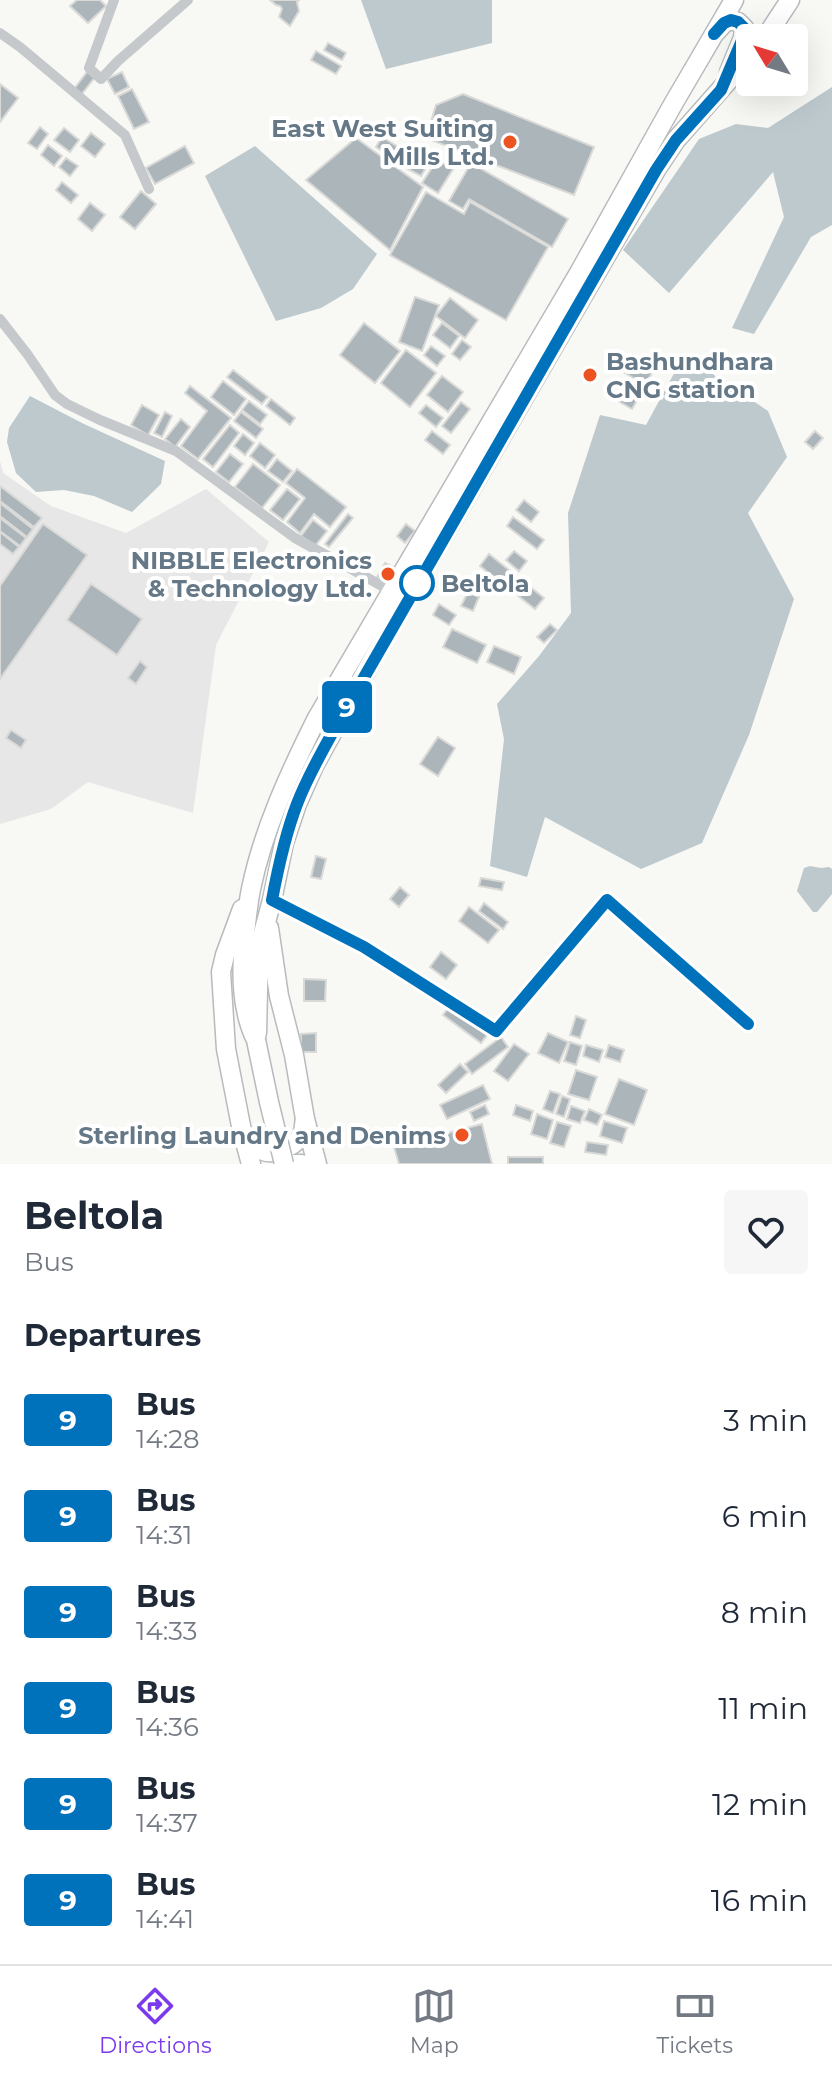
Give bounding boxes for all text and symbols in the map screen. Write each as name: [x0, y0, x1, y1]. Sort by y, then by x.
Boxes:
north arrow: [736, 24, 808, 96]
map controls: [736, 24, 808, 96]
place label: East West Suiting Mills Ltd.: [271, 114, 494, 171]
marker: East West Suiting Mills Ltd.: [501, 133, 519, 151]
place label: Bashundhara CNG station: [606, 347, 774, 404]
marker: Bashundhara CNG station: [581, 366, 599, 384]
place label: NIBBLE Electronics & Technology Ltd.: [131, 546, 372, 603]
marker: NIBBLE Electronics & Technology Ltd.: [379, 565, 397, 583]
marker: Beltola: [400, 566, 434, 600]
place label: Beltola: [441, 569, 530, 598]
line badge: 9: [321, 681, 373, 733]
text: 9: [338, 690, 356, 724]
place label: Sterling Laundry and Denims: [78, 1121, 446, 1150]
marker: Sterling Laundry and Denims: [453, 1126, 471, 1144]
button: heart: [724, 1190, 808, 1274]
text: Beltola: [24, 1192, 164, 1239]
text: Bus: [24, 1246, 74, 1278]
text: Departures: [24, 1317, 201, 1354]
text: Bus: [136, 1386, 196, 1423]
text: 3 min: [723, 1402, 808, 1439]
text: 9: [59, 1403, 77, 1437]
text: 14:28: [136, 1423, 200, 1455]
text: Bus: [136, 1482, 196, 1519]
text: 6 min: [722, 1498, 808, 1535]
text: 9: [59, 1499, 77, 1533]
text: 14:31: [136, 1519, 192, 1551]
text: Bus: [136, 1578, 196, 1615]
text: 8 min: [721, 1594, 808, 1631]
text: 9: [59, 1595, 77, 1629]
text: 14:33: [136, 1615, 197, 1647]
text: Bus: [136, 1674, 196, 1711]
text: 11 min: [718, 1690, 808, 1727]
text: 9: [59, 1691, 77, 1725]
text: 14:36: [136, 1711, 199, 1743]
text: Bus: [136, 1770, 196, 1807]
text: 12 min: [712, 1786, 808, 1823]
text: 9: [59, 1787, 77, 1821]
text: 14:37: [136, 1807, 198, 1839]
text: Bus: [136, 1866, 196, 1903]
text: 16 min: [711, 1882, 808, 1919]
text: 9: [59, 1883, 77, 1917]
text: 14:41: [136, 1903, 194, 1935]
tab: Directions: [99, 1984, 212, 2059]
tab: Map: [410, 1984, 459, 2059]
tab: Tickets: [657, 1984, 733, 2059]

